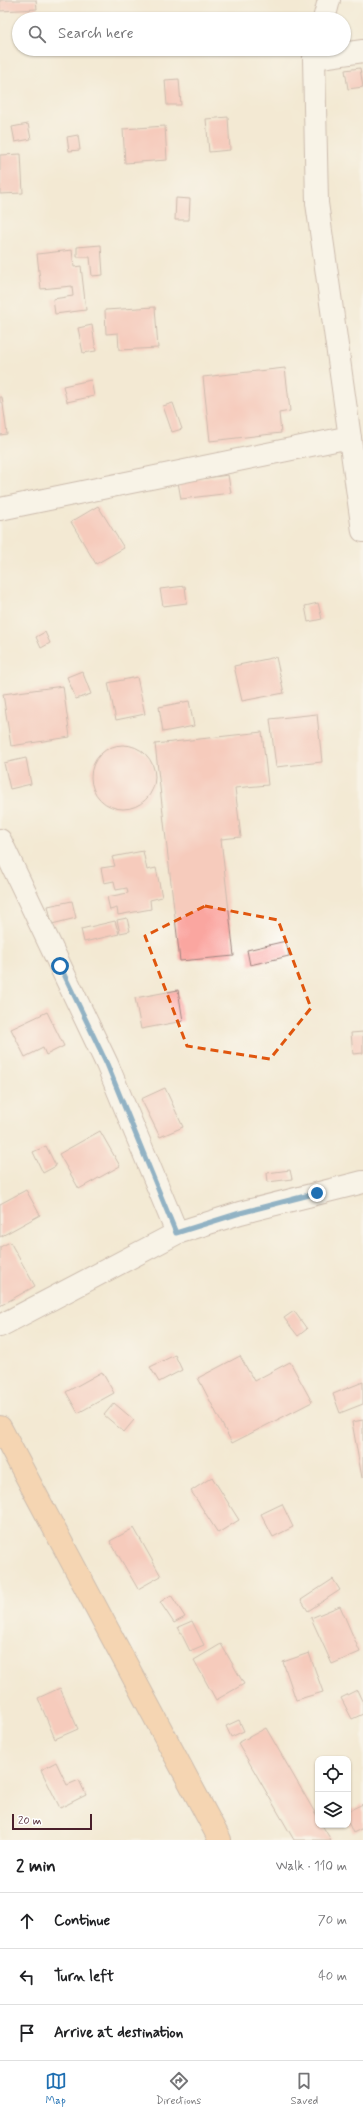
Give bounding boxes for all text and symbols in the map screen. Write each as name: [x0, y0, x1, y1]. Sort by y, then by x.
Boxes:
search box: [12, 12, 351, 56]
icon: search: [26, 23, 48, 45]
text: Search here: [58, 24, 134, 44]
route start: [51, 957, 69, 975]
route end: [308, 1184, 326, 1202]
map controls: [315, 1756, 351, 1828]
button: locate: [315, 1756, 351, 1792]
button: layers: [315, 1792, 351, 1828]
scale bar: [12, 1812, 92, 1831]
text: 20 m: [18, 1814, 41, 1828]
text: 2 min: [16, 1855, 56, 1877]
text: Walk · 110 m: [276, 1858, 347, 1875]
icon: ahead: [16, 1910, 38, 1932]
text: Continue: [54, 1911, 110, 1931]
text: 70 m: [318, 1912, 347, 1929]
icon: left: [16, 1966, 38, 1988]
text: Turn left: [54, 1967, 114, 1987]
text: 40 m: [318, 1968, 347, 1985]
icon: arrive: [16, 2022, 38, 2044]
text: Arrive at destination: [54, 2023, 183, 2043]
tab: Map: [45, 2070, 67, 2108]
tab: Directions: [156, 2070, 201, 2108]
tab: Saved: [291, 2070, 318, 2108]

